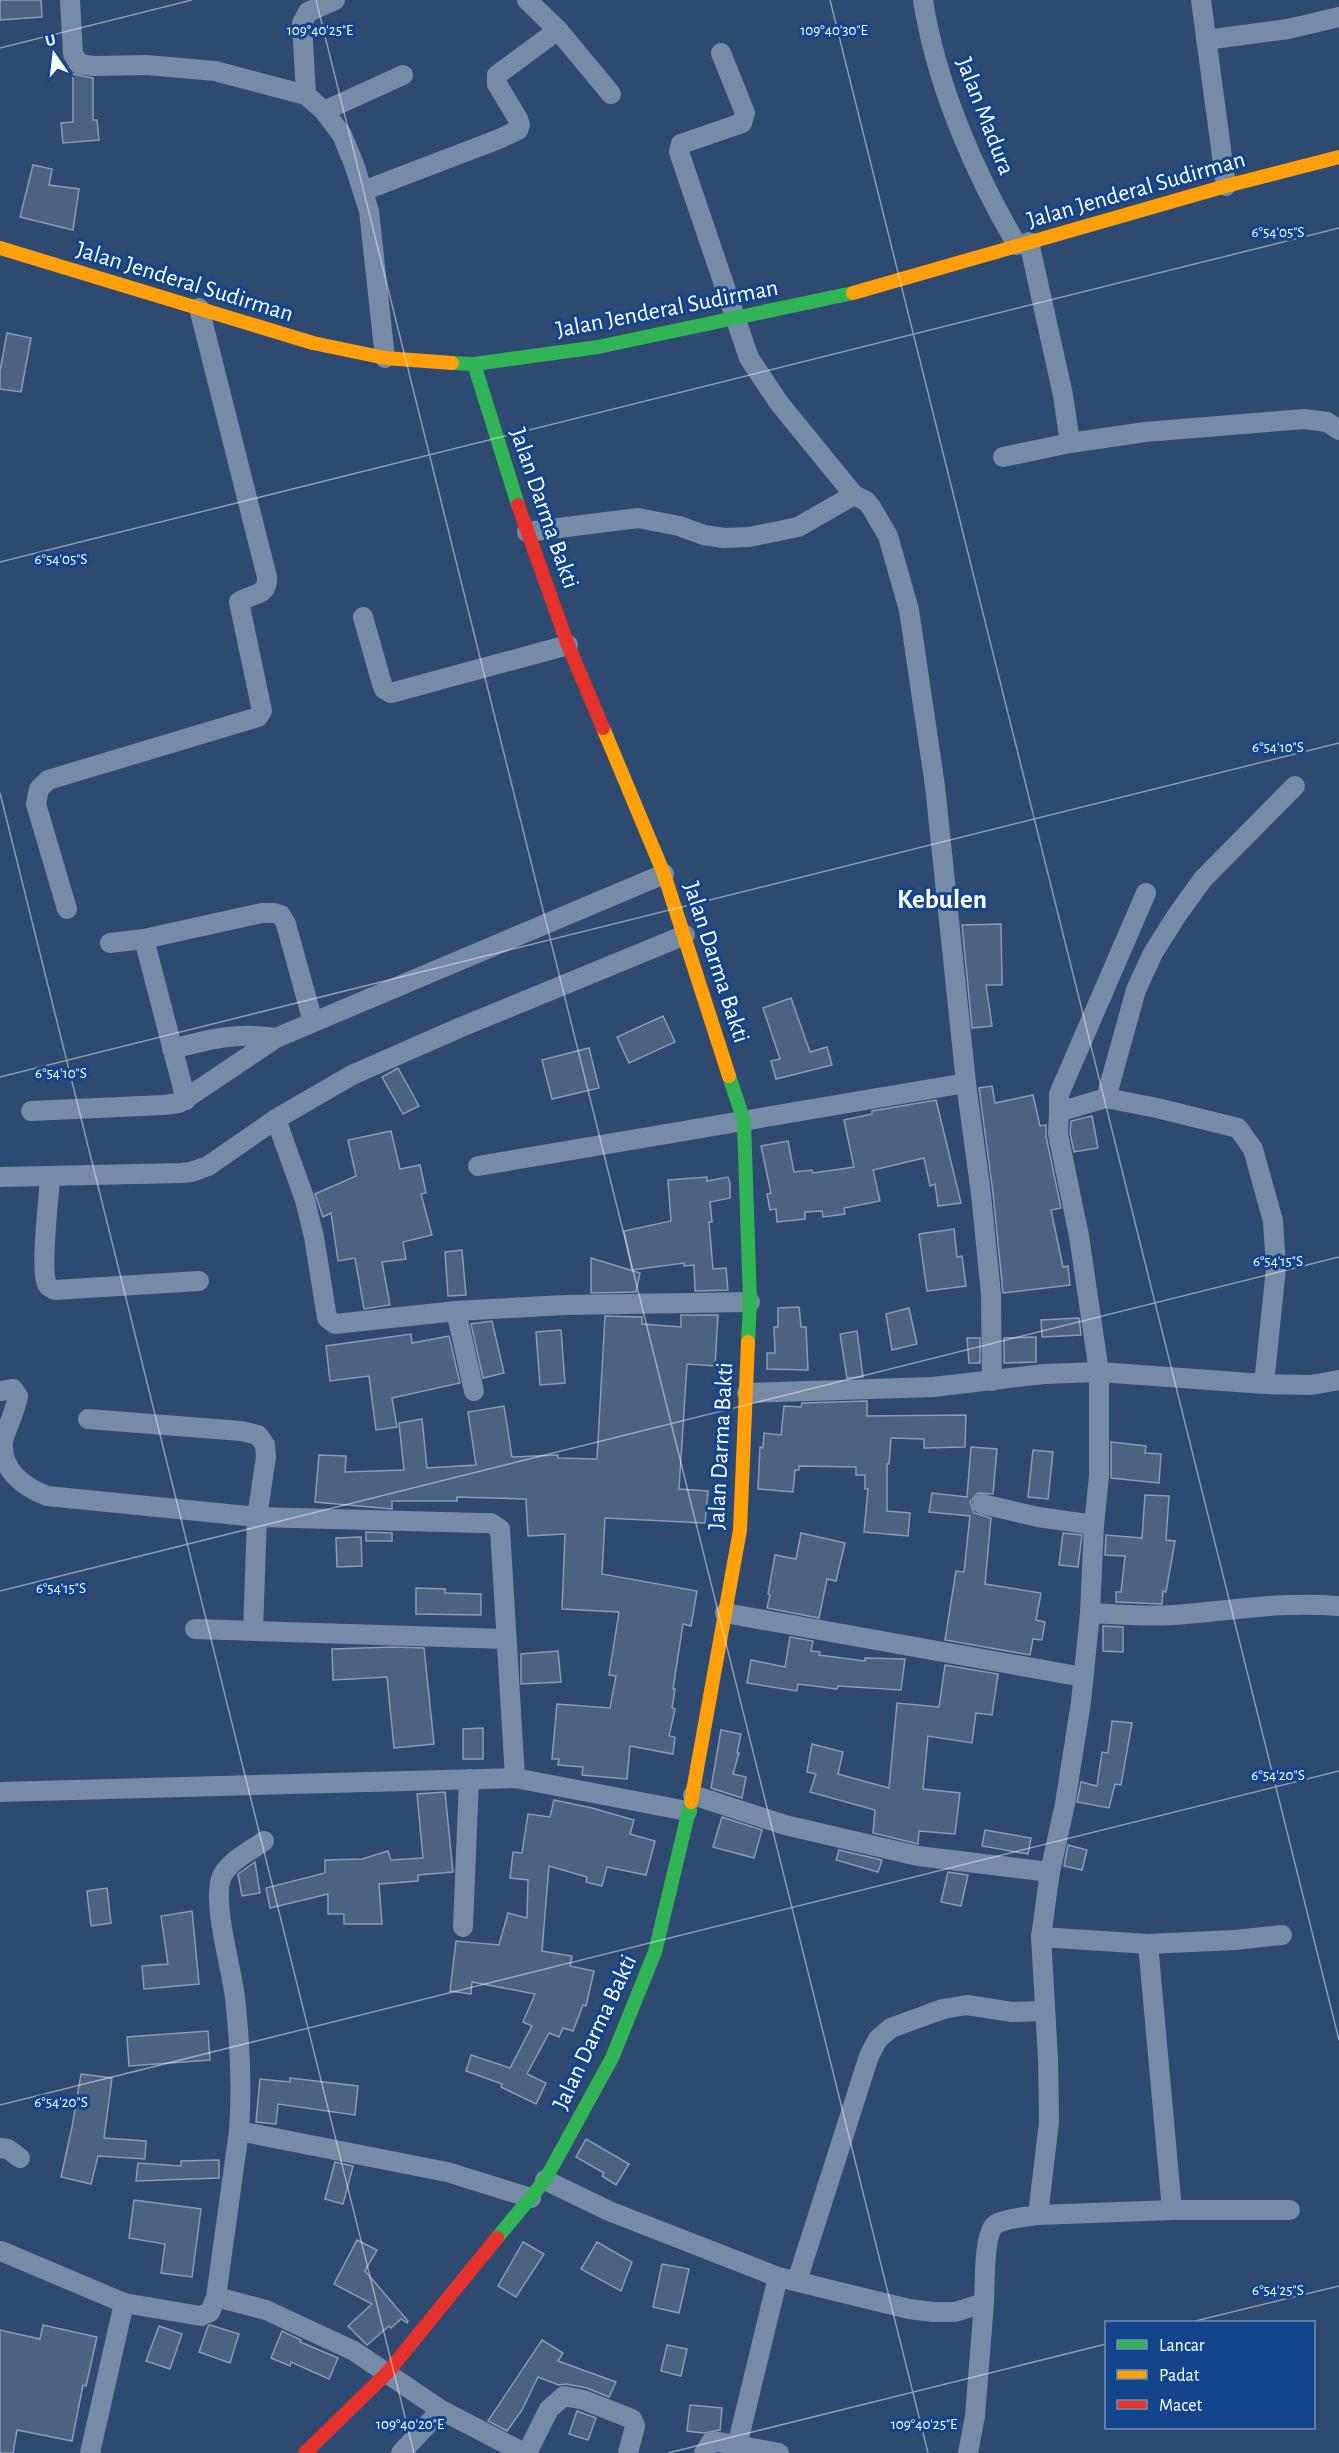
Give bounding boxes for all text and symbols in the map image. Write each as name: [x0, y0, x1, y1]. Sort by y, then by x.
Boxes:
text: 109°40'25"E: [287, 23, 353, 38]
text: 109°40'30"E: [800, 23, 868, 38]
north arrow: [24, 24, 84, 84]
text: U: [44, 31, 58, 49]
street label: Jalan Madura: [952, 54, 1018, 179]
street label: Jalan Jenderal Sudirman: [1025, 147, 1248, 233]
text: 6°54'05"S: [1252, 225, 1304, 240]
street label: Jalan Jenderal Sudirman: [73, 238, 296, 326]
street label: Jalan Jenderal Sudirman: [554, 276, 780, 342]
street label: Jalan Darma Bakti: [505, 425, 583, 592]
text: 6°54'05"S: [35, 552, 87, 567]
text: 6°54'10"S: [1252, 740, 1304, 755]
street label: Jalan Darma Bakti: [679, 879, 753, 1046]
district label: Kebulen: [897, 886, 987, 913]
text: 6°54'10"S: [35, 1066, 87, 1081]
text: 6°54'15"S: [1253, 1254, 1303, 1269]
street label: Jalan Darma Bakti: [705, 1362, 737, 1531]
text: 6°54'15"S: [36, 1581, 86, 1596]
text: 6°54'20"S: [1251, 1768, 1305, 1783]
street label: Jalan Darma Bakti: [549, 1951, 641, 2114]
text: 6°54'20"S: [34, 2095, 88, 2110]
text: 6°54'25"S: [1252, 2283, 1304, 2298]
legend: [1105, 2321, 1315, 2429]
text: Lancar: [1159, 2337, 1205, 2355]
text: Padat: [1159, 2367, 1200, 2385]
text: Macet: [1159, 2397, 1203, 2415]
text: 109°40'20"E: [376, 2417, 444, 2432]
text: 109°40'25"E: [891, 2417, 957, 2432]

